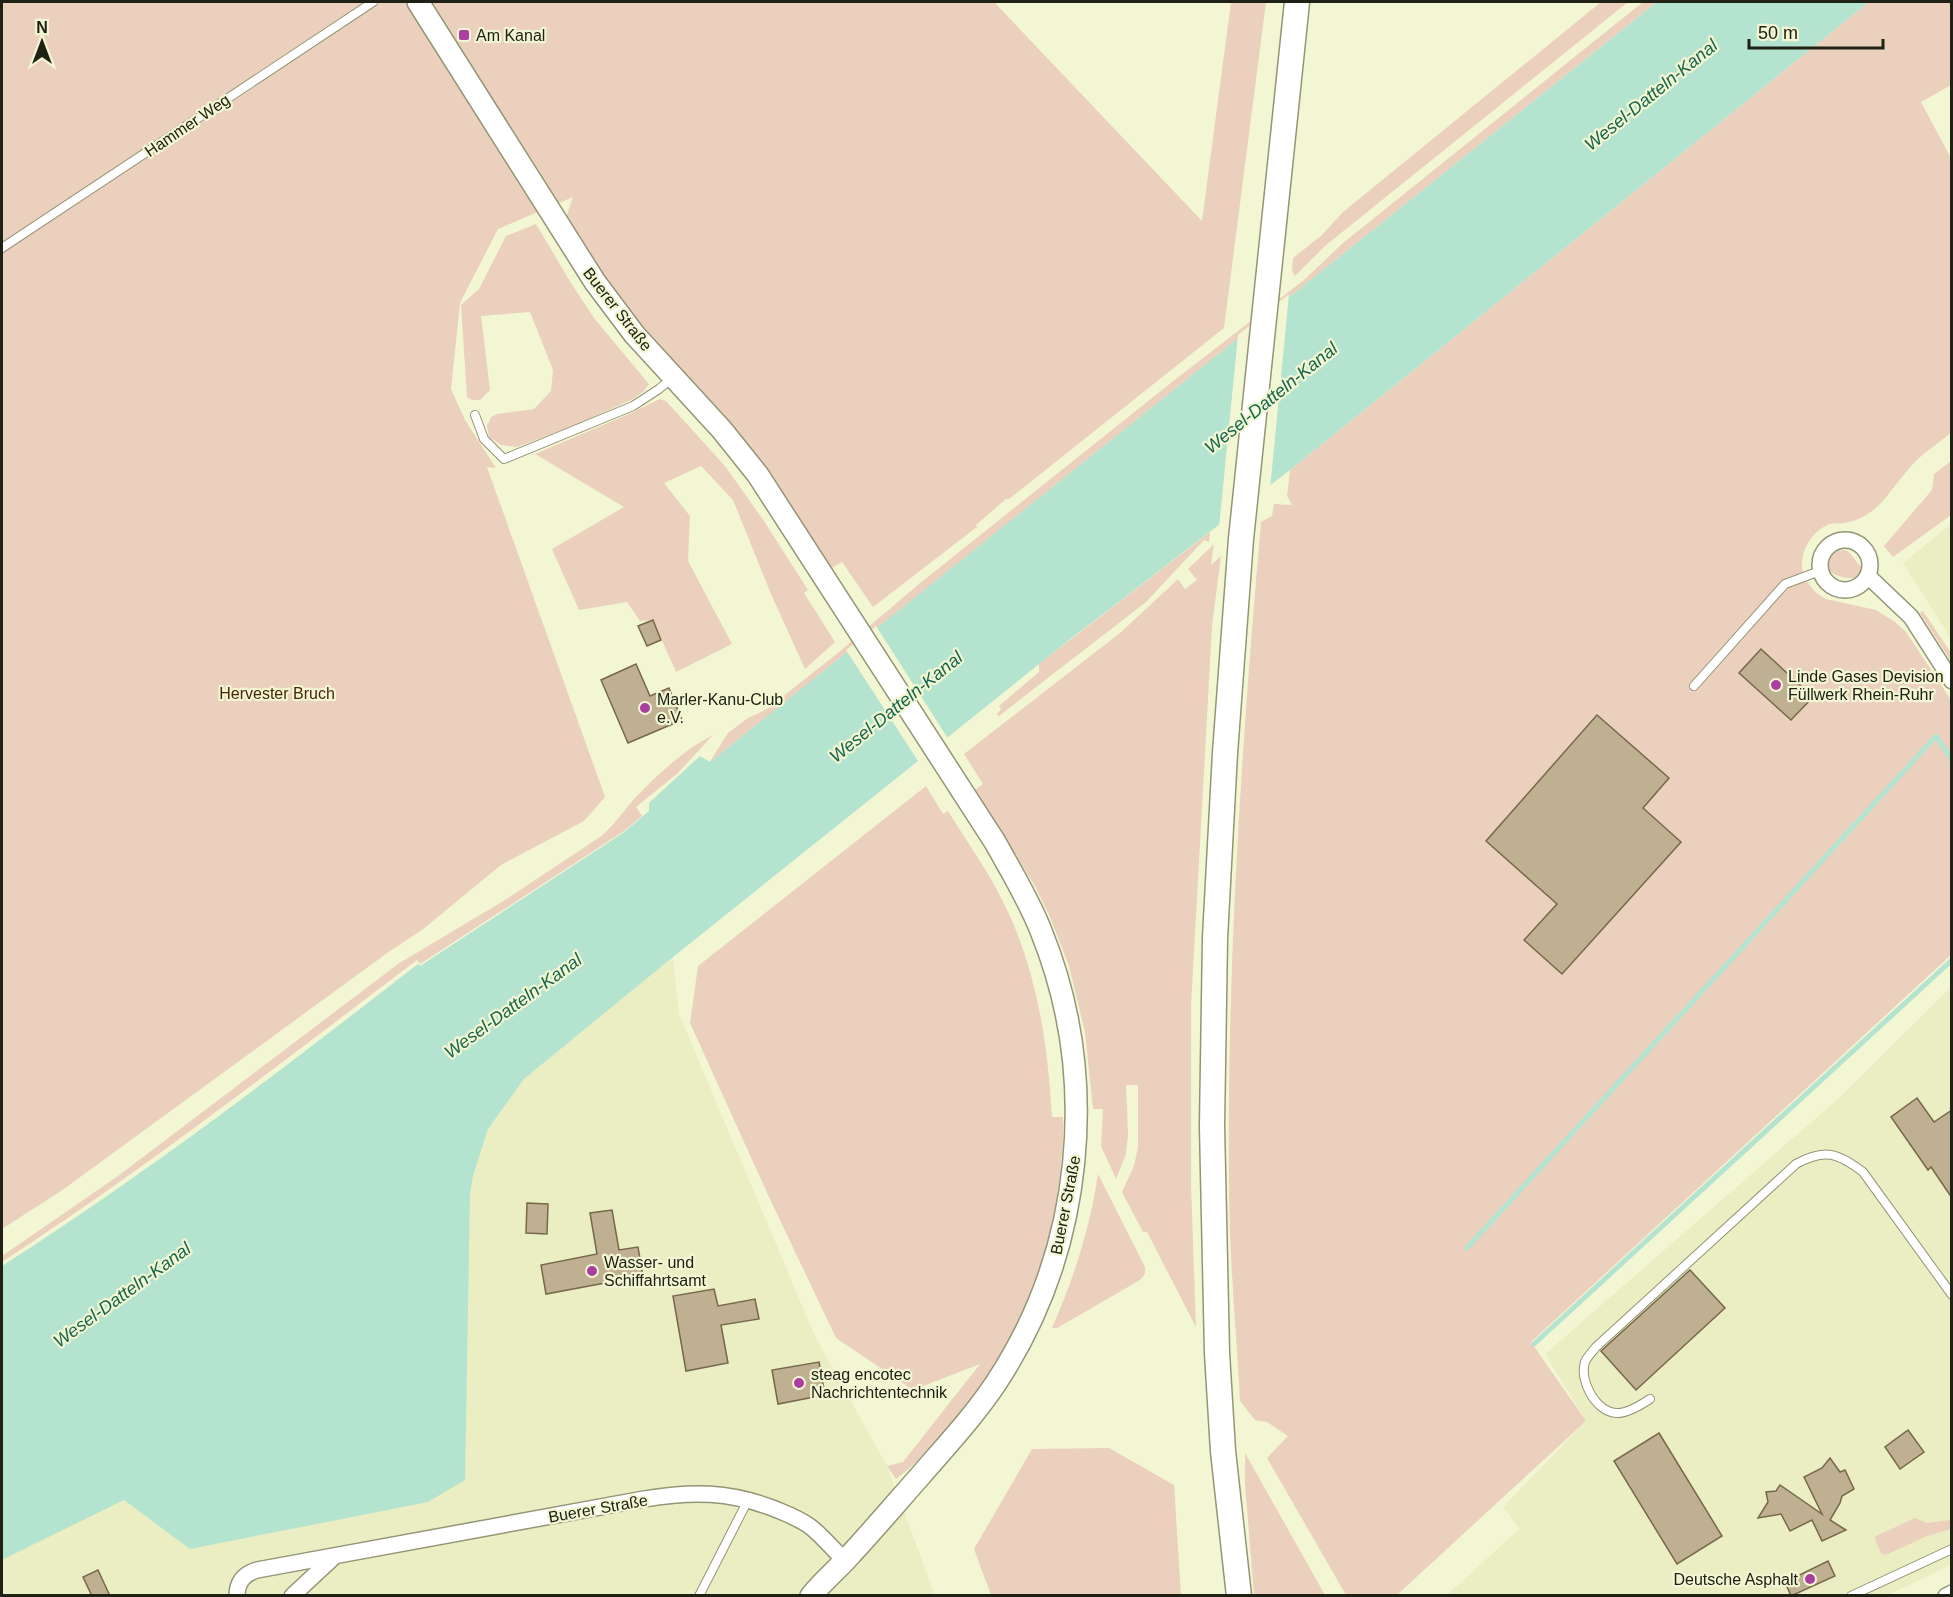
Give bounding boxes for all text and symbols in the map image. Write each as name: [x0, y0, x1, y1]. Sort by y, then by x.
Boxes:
north arrow: [12, 12, 72, 72]
scale bar: [1749, 12, 1882, 50]
text: N: [36, 19, 48, 36]
text: 50 m: [1758, 23, 1798, 43]
place label: Am Kanal: [476, 27, 545, 44]
marker: Am Kanal: [457, 28, 471, 42]
water label: Wesel-Datteln-Kanal: [1581, 35, 1722, 155]
street label: Hammer Weg: [142, 91, 233, 160]
street label: Buerer Straße: [580, 264, 655, 354]
water label: Wesel-Datteln-Kanal: [1201, 338, 1342, 458]
water label: Wesel-Datteln-Kanal: [826, 647, 967, 767]
place label: Linde Gases Devision Füllwerk Rhein-Ruhr: [1788, 668, 1944, 703]
marker: Linde Gases Devision Füllwerk Rhein-Ruhr: [1769, 678, 1783, 692]
park label: Hervester Bruch: [219, 685, 335, 702]
place label: Marler-Kanu-Club e.V.: [657, 691, 783, 726]
marker: Marler-Kanu-Club e.V.: [638, 701, 652, 715]
water label: Wesel-Datteln-Kanal: [440, 949, 586, 1063]
street label: Buerer Straße: [1048, 1154, 1083, 1256]
water label: Wesel-Datteln-Kanal: [49, 1238, 195, 1352]
place label: Wasser- und Schiffahrtsamt: [604, 1254, 707, 1289]
marker: Wasser- und Schiffahrtsamt: [585, 1264, 599, 1278]
place label: steag encotec Nachrichtentechnik: [811, 1366, 948, 1401]
marker: steag encotec Nachrichtentechnik: [792, 1376, 806, 1390]
street label: Buerer Straße: [547, 1491, 649, 1526]
place label: Deutsche Asphalt: [1673, 1571, 1799, 1588]
marker: Deutsche Asphalt: [1803, 1572, 1817, 1586]

